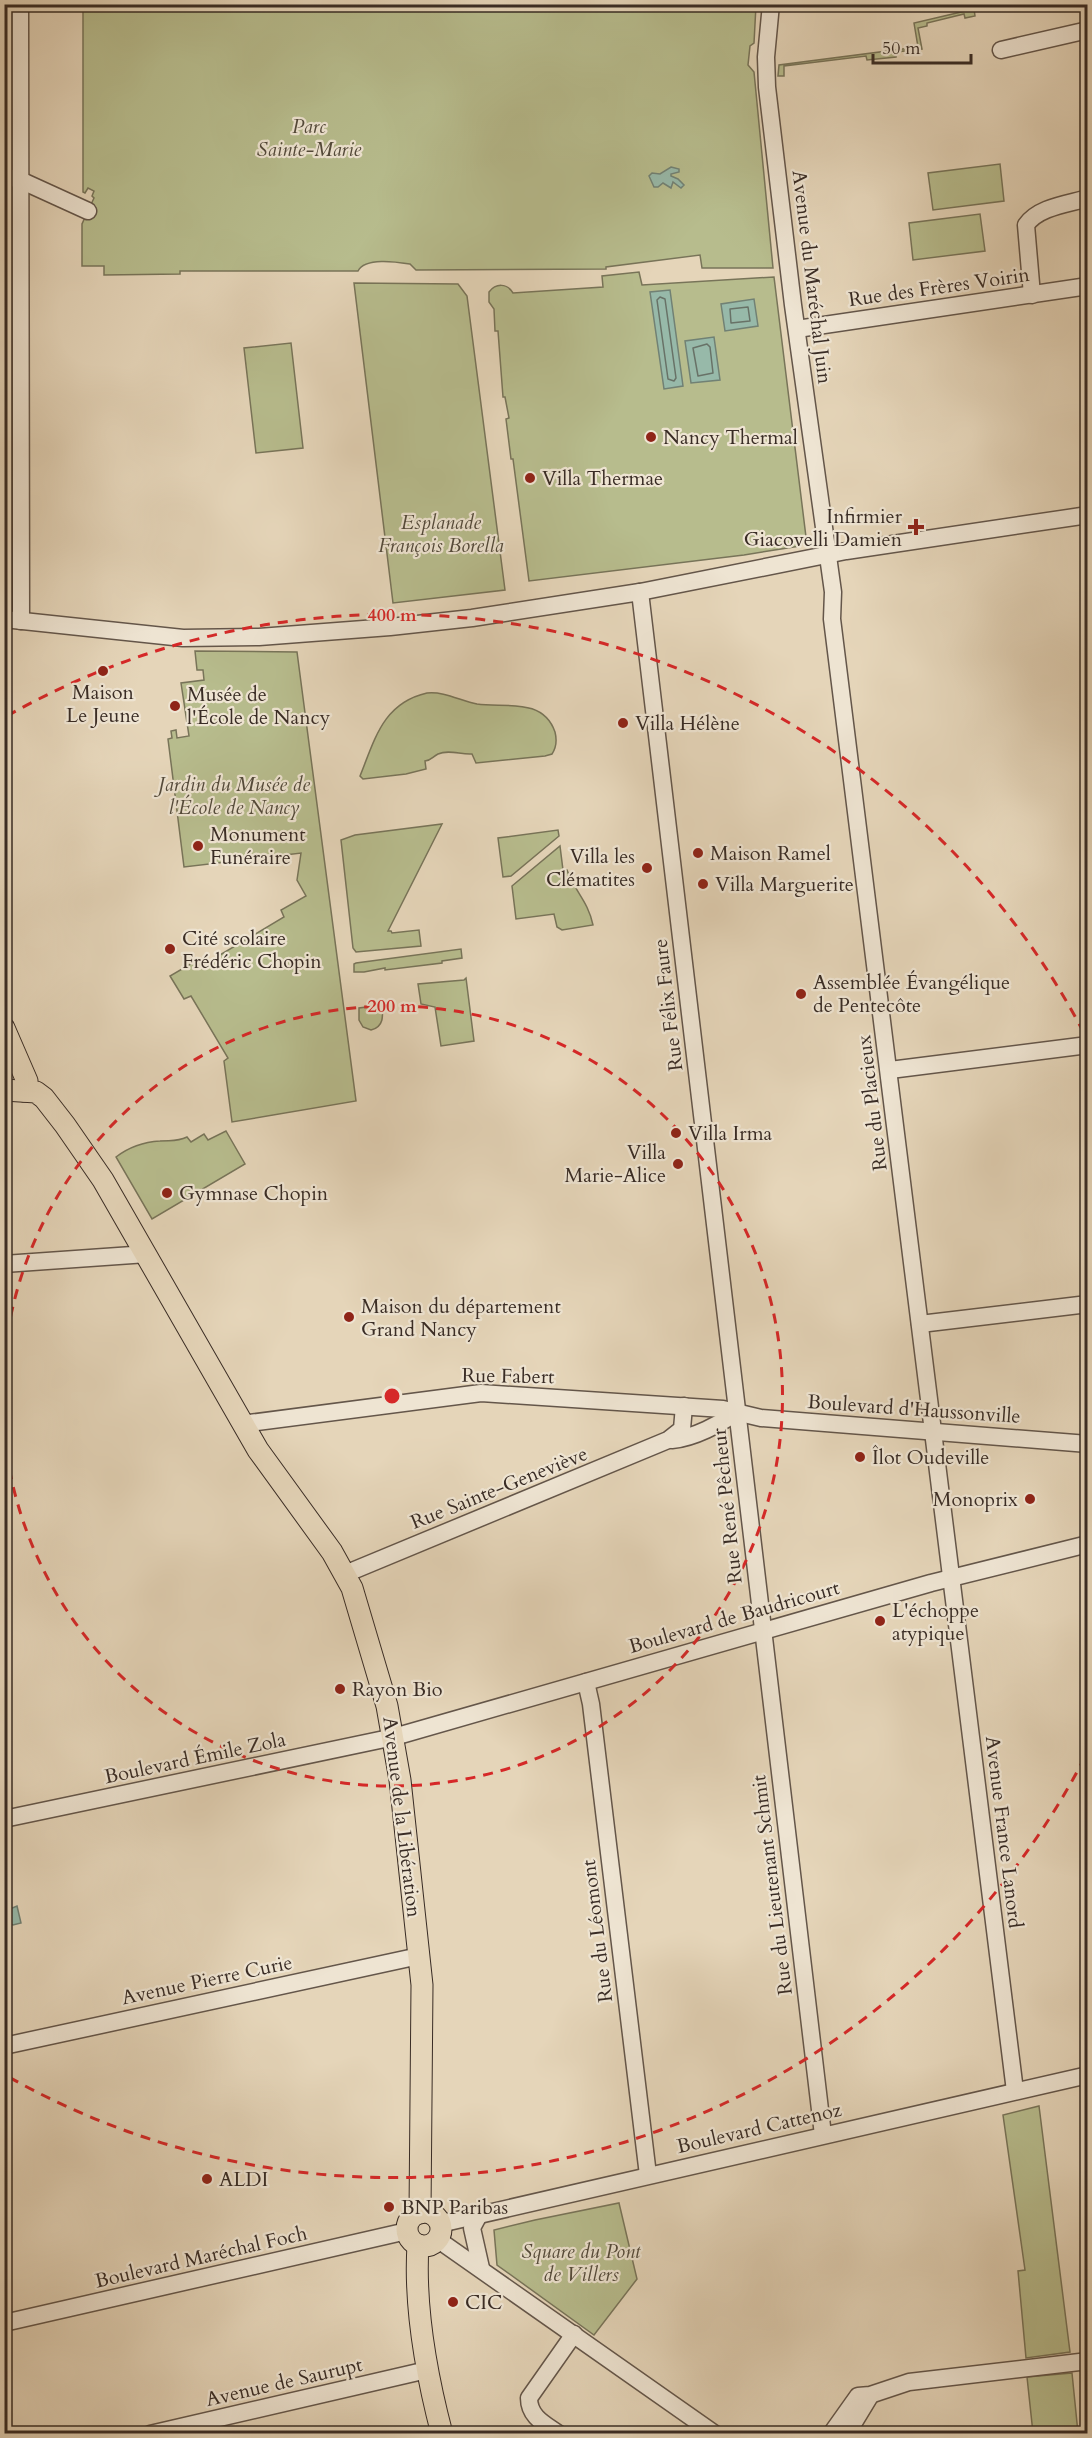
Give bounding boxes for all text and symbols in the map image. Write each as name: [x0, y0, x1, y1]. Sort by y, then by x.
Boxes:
scale bar: [873, 27, 970, 65]
text: 50 m: [882, 36, 921, 61]
park label: Parc Sainte-Marie: [257, 113, 362, 163]
street label: Avenue du Maréchal Juin: [785, 169, 839, 386]
street label: Rue des Frères Voirin: [847, 261, 1032, 313]
place label: Nancy Thermal: [663, 424, 798, 451]
marker: Nancy Thermal: [644, 430, 658, 444]
place label: Villa Thermae: [542, 465, 663, 492]
marker: Villa Thermae: [523, 471, 537, 485]
place label: Infirmier Giacovelli Damien: [744, 503, 903, 553]
park label: Esplanade François Borella: [378, 509, 504, 559]
marker: Infirmier Giacovelli Damien: [907, 518, 925, 536]
text: 400 m: [367, 603, 417, 628]
marker: Maison Le Jeune: [96, 664, 110, 678]
place label: Maison Le Jeune: [66, 679, 140, 729]
place label: Musée de l'École de Nancy: [187, 681, 331, 731]
marker: Musée de l'École de Nancy: [168, 699, 182, 713]
place label: Villa Hélène: [635, 710, 740, 737]
marker: Villa Hélène: [616, 716, 630, 730]
park label: Jardin du Musée de l'École de Nancy: [153, 771, 310, 821]
place label: Monument Funéraire: [210, 821, 306, 871]
marker: Monument Funéraire: [191, 839, 205, 853]
place label: Maison Ramel: [710, 840, 831, 867]
place label: Villa les Clématites: [546, 843, 635, 893]
marker: Maison Ramel: [691, 846, 705, 860]
marker: Villa les Clématites: [640, 861, 654, 875]
place label: Villa Marguerite: [715, 871, 854, 898]
marker: Villa Marguerite: [696, 877, 710, 891]
place label: Cité scolaire Frédéric Chopin: [182, 925, 322, 975]
street label: Rue Félix Faure: [646, 937, 690, 1073]
marker: Cité scolaire Frédéric Chopin: [163, 942, 177, 956]
place label: Assemblée Évangélique de Pentecôte: [813, 969, 1010, 1019]
marker: Assemblée Évangélique de Pentecôte: [794, 987, 808, 1001]
text: 200 m: [367, 994, 417, 1019]
street label: Rue du Placieux: [850, 1034, 894, 1172]
place label: Villa Irma: [688, 1120, 773, 1147]
marker: Villa Irma: [669, 1126, 683, 1140]
place label: Villa Marie-Alice: [564, 1139, 666, 1189]
marker: Villa Marie-Alice: [671, 1157, 685, 1171]
place label: Gymnase Chopin: [179, 1180, 329, 1207]
marker: Gymnase Chopin: [160, 1186, 174, 1200]
place label: Maison du département Grand Nancy: [361, 1293, 561, 1343]
marker: Maison du département Grand Nancy: [342, 1310, 356, 1324]
street label: Rue Fabert: [461, 1362, 555, 1390]
centre of rings: [382, 1386, 402, 1406]
street label: Boulevard d'Haussonville: [806, 1388, 1022, 1430]
street label: Rue René Pêcheur: [705, 1426, 749, 1585]
street label: Rue Sainte-Geneviève: [406, 1440, 592, 1536]
place label: Îlot Oudeville: [872, 1444, 989, 1471]
marker: Îlot Oudeville: [853, 1450, 867, 1464]
place label: Monoprix: [933, 1486, 1018, 1513]
marker: Monoprix: [1023, 1492, 1037, 1506]
street label: Boulevard de Baudricourt: [625, 1574, 843, 1660]
place label: L'échoppe atypique: [892, 1597, 979, 1647]
marker: L'échoppe atypique: [873, 1614, 887, 1628]
place label: Rayon Bio: [352, 1676, 443, 1703]
marker: Rayon Bio: [333, 1682, 347, 1696]
street label: Avenue de la Libération: [376, 1715, 428, 1920]
street label: Boulevard Émile Zola: [102, 1726, 289, 1790]
street label: Avenue France Lanord: [979, 1734, 1029, 1930]
street label: Rue du Lieutenant Schmit: [745, 1773, 799, 1997]
street label: Rue du Léomont: [575, 1857, 619, 2004]
street label: Avenue Pierre Curie: [119, 1949, 295, 2011]
street label: Boulevard Cattenoz: [674, 2096, 844, 2160]
place label: ALDI: [219, 2166, 268, 2193]
marker: ALDI: [200, 2172, 214, 2186]
place label: BNP Paribas: [401, 2194, 508, 2221]
marker: BNP Paribas: [382, 2200, 396, 2214]
street label: Boulevard Maréchal Foch: [92, 2219, 310, 2295]
park label: Square du Pont de Villers: [521, 2238, 642, 2288]
place label: CIC: [465, 2289, 502, 2316]
marker: CIC: [446, 2295, 460, 2309]
street label: Avenue de Saurupt: [203, 2351, 366, 2413]

